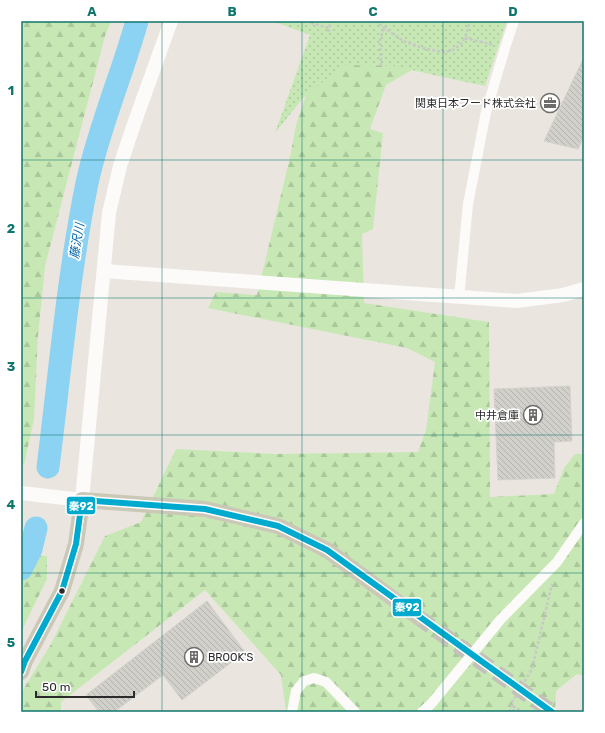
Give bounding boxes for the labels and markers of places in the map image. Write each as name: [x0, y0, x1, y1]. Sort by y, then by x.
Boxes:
office icon: 関東日本フード株式会社: [539, 92, 561, 114]
place label: 関東日本フード株式会社: [415, 97, 536, 110]
building icon: 中井倉庫: [522, 404, 544, 426]
place label: 中井倉庫: [475, 409, 519, 422]
unlabelled marker: [57, 586, 67, 596]
building icon: BROOK'S: [183, 646, 205, 668]
place label: BROOK'S: [208, 651, 253, 664]

